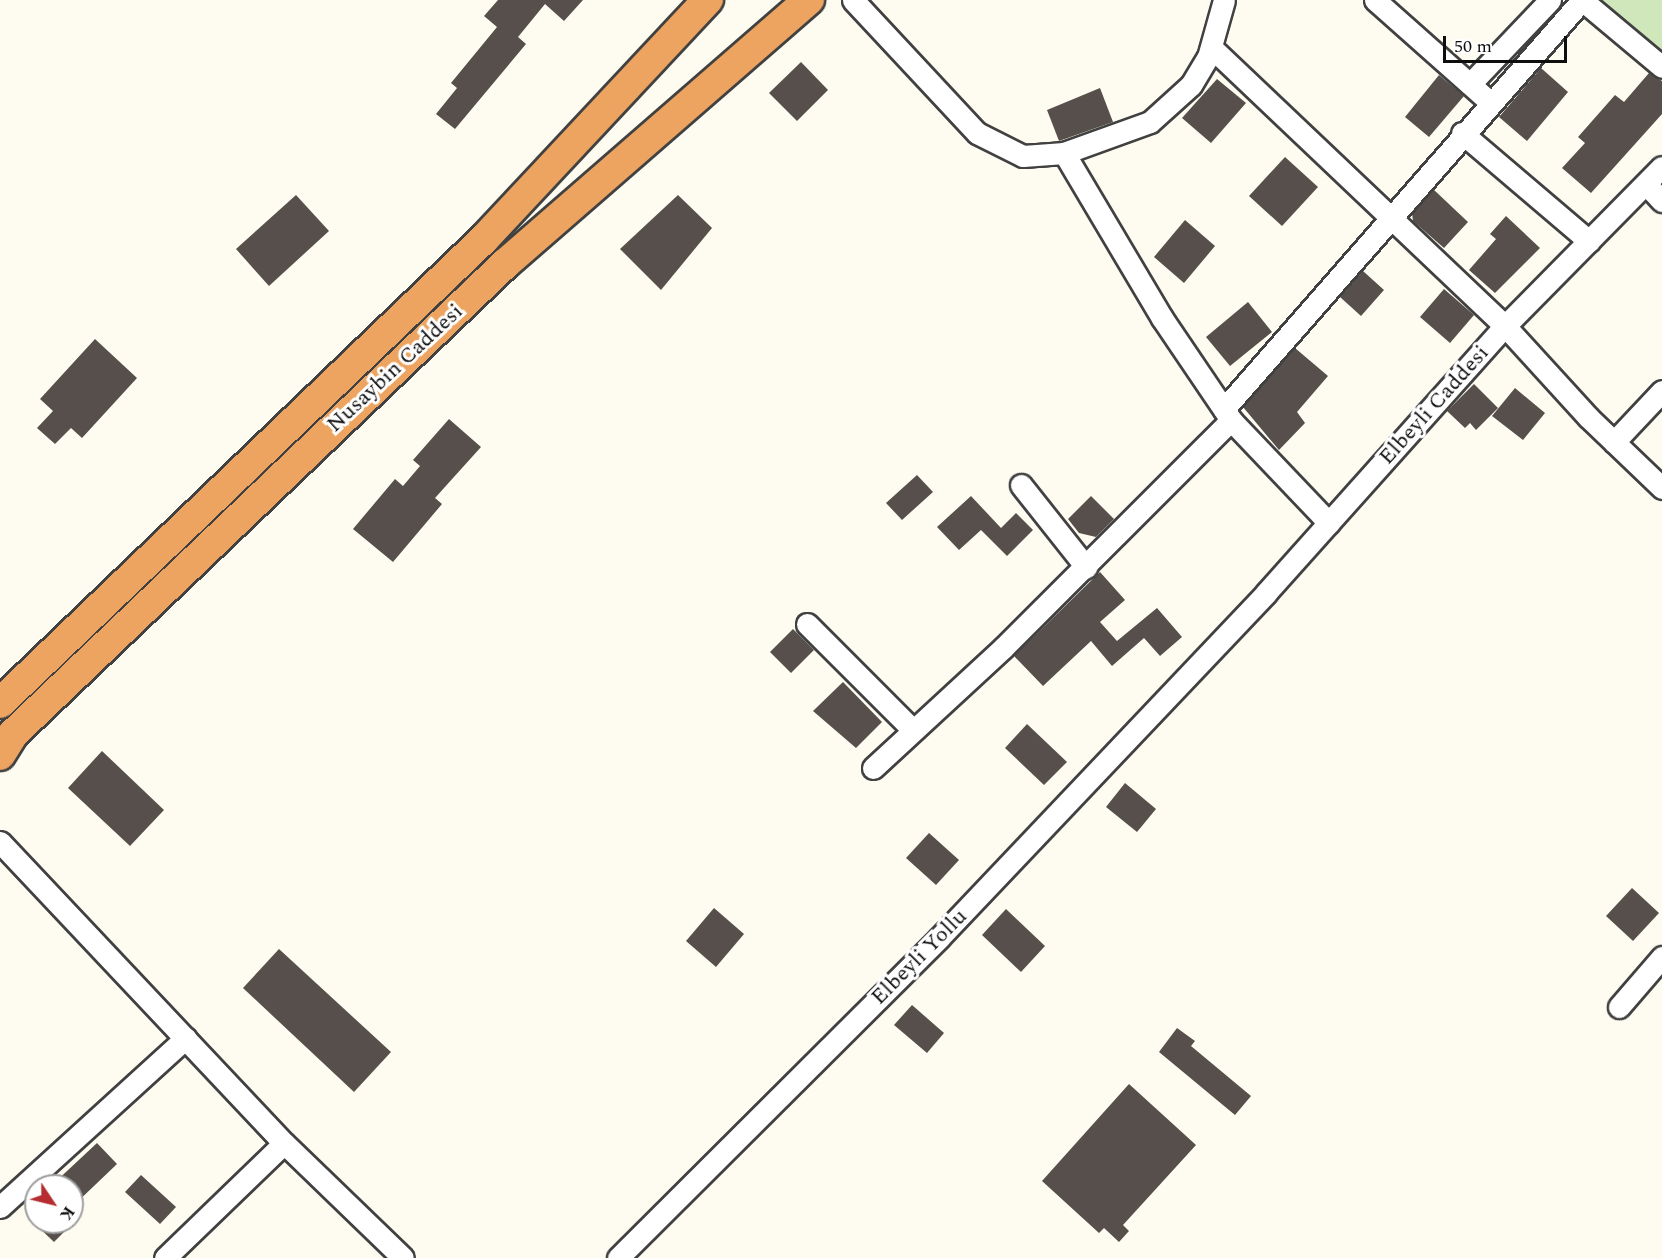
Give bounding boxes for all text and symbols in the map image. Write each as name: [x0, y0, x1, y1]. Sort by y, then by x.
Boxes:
scale bar: [1446, 24, 1570, 62]
text: 50 m: [1454, 33, 1492, 60]
street label: Nusaybin Caddesi: [321, 298, 469, 438]
street label: Elbeyli Caddesi: [1373, 340, 1495, 470]
street label: Elbeyli Yollu: [866, 904, 972, 1010]
north arrow: [24, 1174, 84, 1234]
text: K: [54, 1201, 80, 1225]

